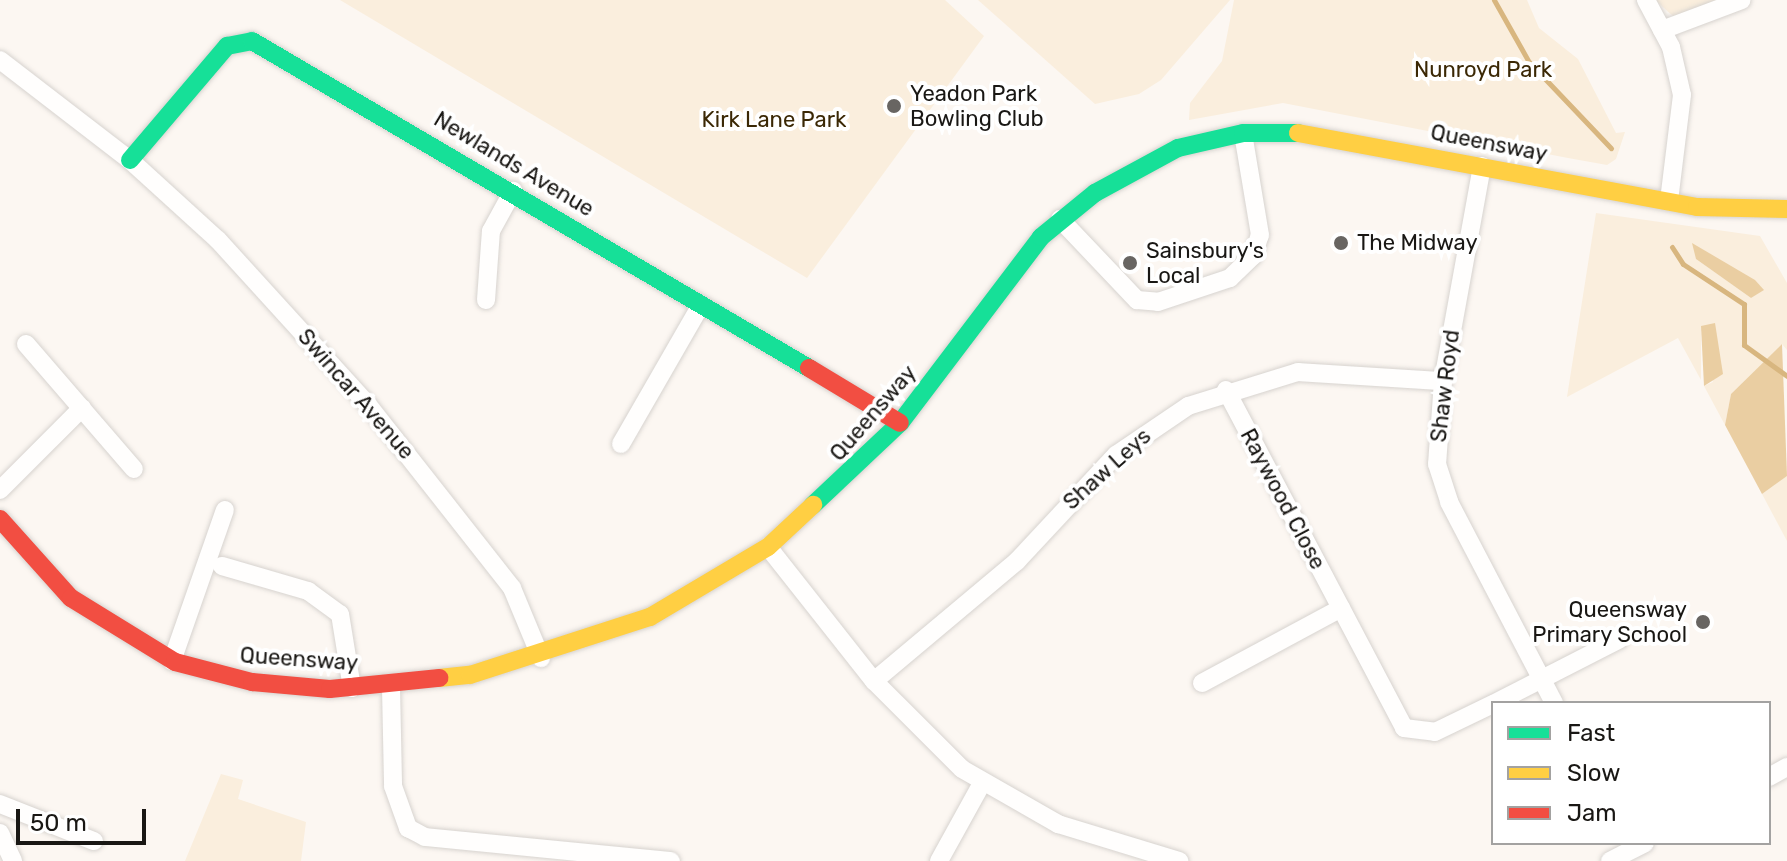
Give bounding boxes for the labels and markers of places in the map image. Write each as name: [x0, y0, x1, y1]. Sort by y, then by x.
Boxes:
place label: Yeadon Park Bowling Club: [910, 80, 1044, 132]
marker: Yeadon Park Bowling Club: [885, 97, 903, 115]
place label: The Midway: [1357, 230, 1478, 256]
marker: The Midway: [1332, 234, 1350, 252]
place label: Sainsbury's Local: [1146, 237, 1264, 288]
marker: Sainsbury's Local: [1121, 254, 1139, 272]
place label: Queensway Primary School: [1532, 596, 1687, 648]
marker: Queensway Primary School: [1694, 613, 1712, 631]

